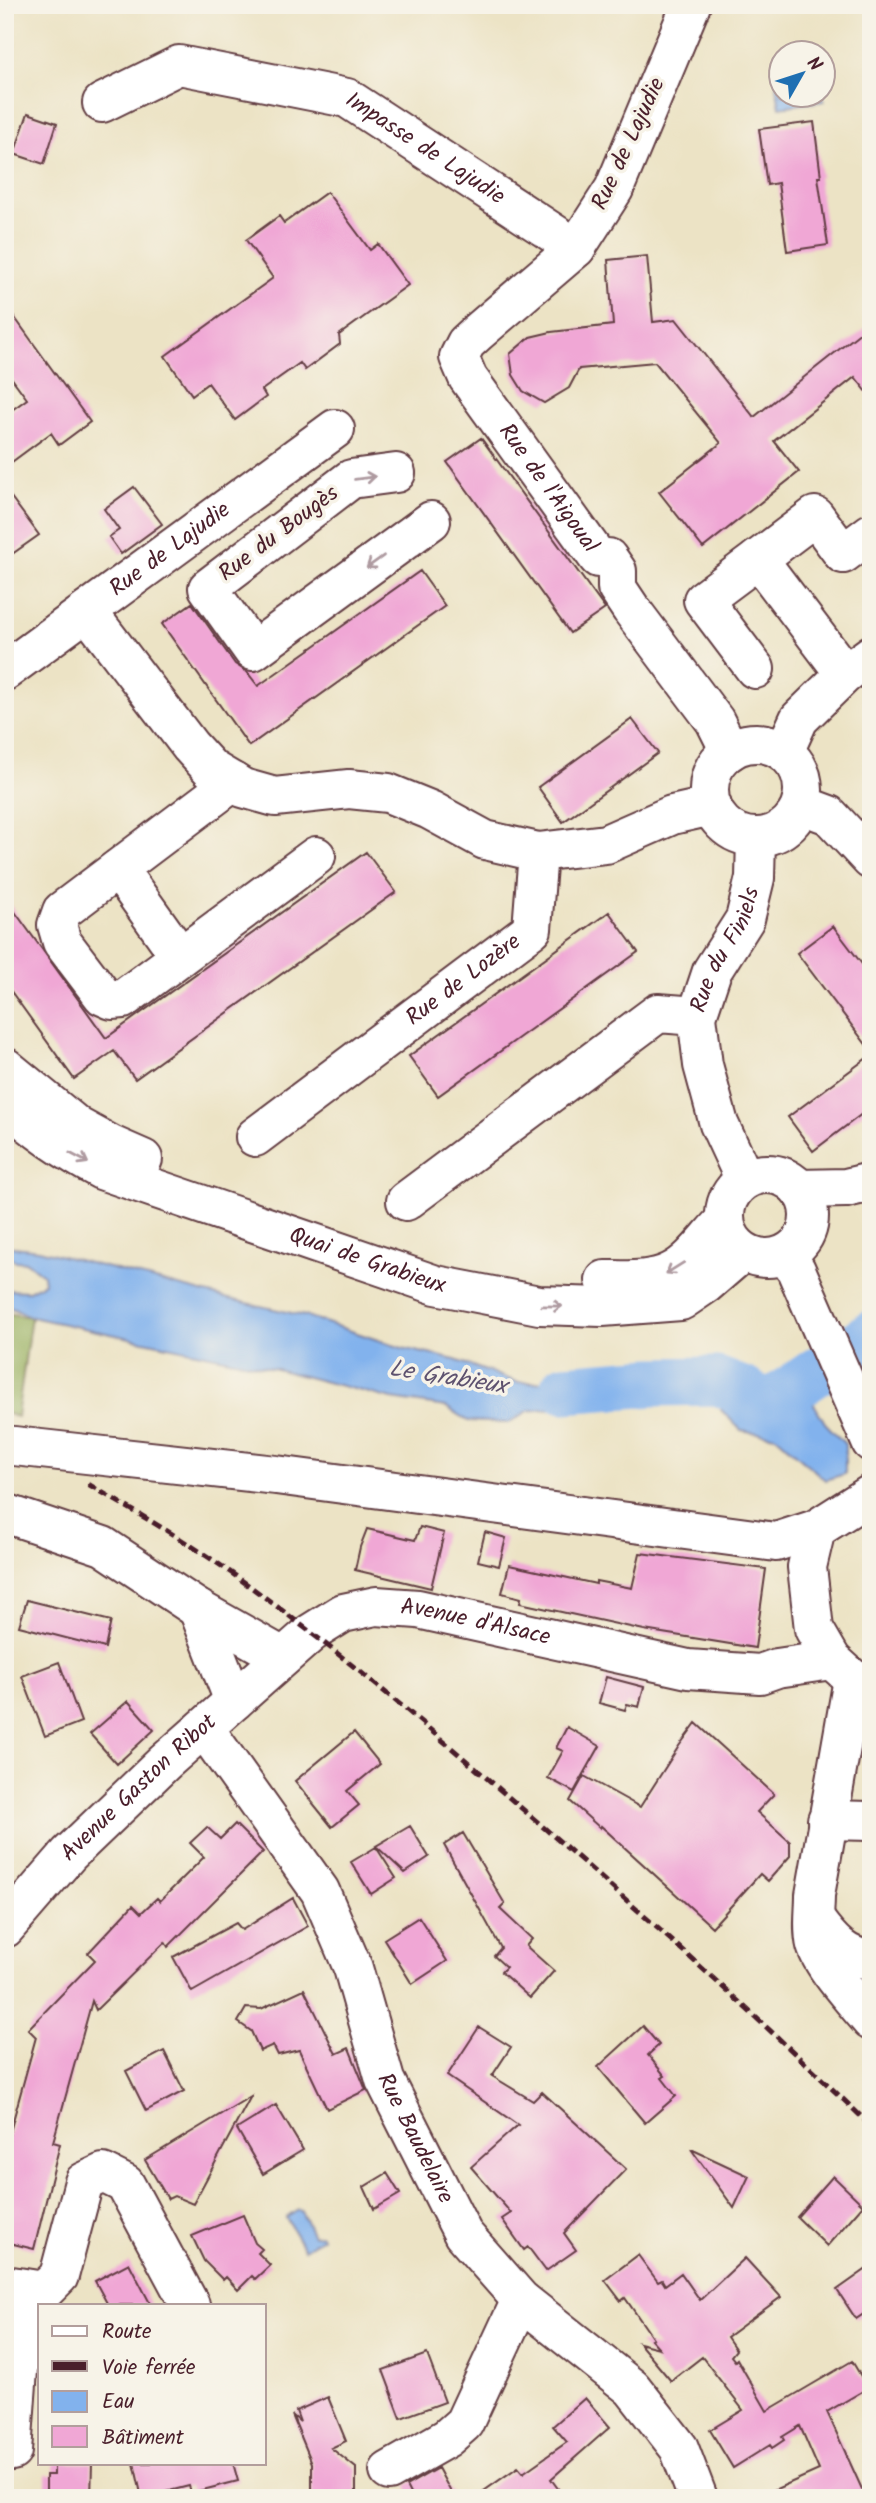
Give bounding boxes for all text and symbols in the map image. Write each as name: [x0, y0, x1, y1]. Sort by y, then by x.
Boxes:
north arrow: [768, 38, 838, 108]
text: N: [798, 50, 829, 79]
street label: Rue de Lajudie: [583, 72, 675, 216]
street label: Impasse de Lajudie: [337, 83, 512, 215]
street label: Rue de l'Aigoual: [489, 416, 607, 561]
one-way arrow: [353, 471, 376, 484]
street label: Rue du Bougès: [211, 477, 347, 591]
street label: Rue de Lajudie: [102, 493, 239, 607]
one-way arrow: [367, 554, 385, 569]
street label: Rue du Finiels: [681, 883, 770, 1018]
street label: Rue de Lozère: [398, 925, 529, 1036]
one-way arrow: [68, 1152, 89, 1165]
street label: Quai de Grabieux: [284, 1218, 450, 1305]
one-way arrow: [666, 1260, 685, 1275]
one-way arrow: [540, 1299, 563, 1312]
water label: Le Grabieux: [387, 1349, 513, 1407]
street label: Avenue d'Alsace: [399, 1590, 554, 1656]
street label: Avenue Gaston Ribot: [53, 1705, 226, 1871]
street label: Rue Baudelaire: [366, 2067, 463, 2210]
legend: [38, 2304, 266, 2464]
text: Route: [102, 2316, 152, 2349]
text: Voie ferrée: [102, 2352, 196, 2385]
text: Eau: [102, 2386, 134, 2419]
text: Bâtiment: [102, 2422, 185, 2455]

